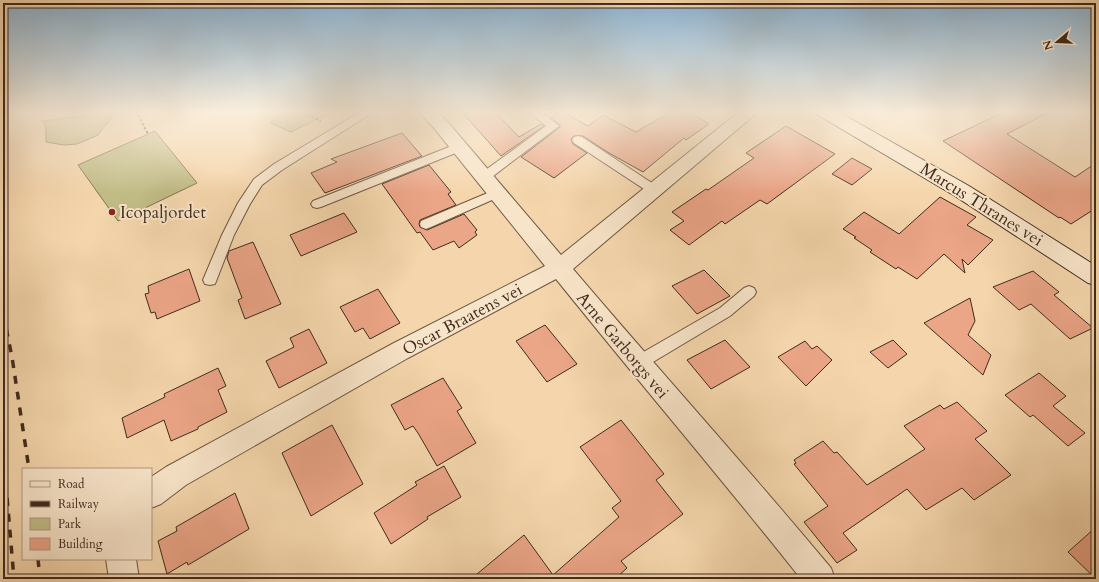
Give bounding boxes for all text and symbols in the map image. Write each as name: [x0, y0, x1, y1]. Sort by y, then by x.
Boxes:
north arrow: [1037, 22, 1077, 62]
text: N: [1039, 38, 1057, 52]
street label: Marcus Thranes vei: [916, 157, 1048, 252]
place label: Icopaljordet: [120, 201, 206, 224]
marker: Icopaljordet: [107, 207, 117, 217]
street label: Oscar Braatens vei: [398, 278, 526, 361]
street label: Arne Garborgs vei: [571, 287, 674, 404]
legend: [22, 468, 152, 560]
text: Road: [58, 476, 85, 492]
text: Railway: [58, 496, 100, 512]
text: Park: [58, 516, 82, 532]
text: Building: [58, 536, 103, 552]

